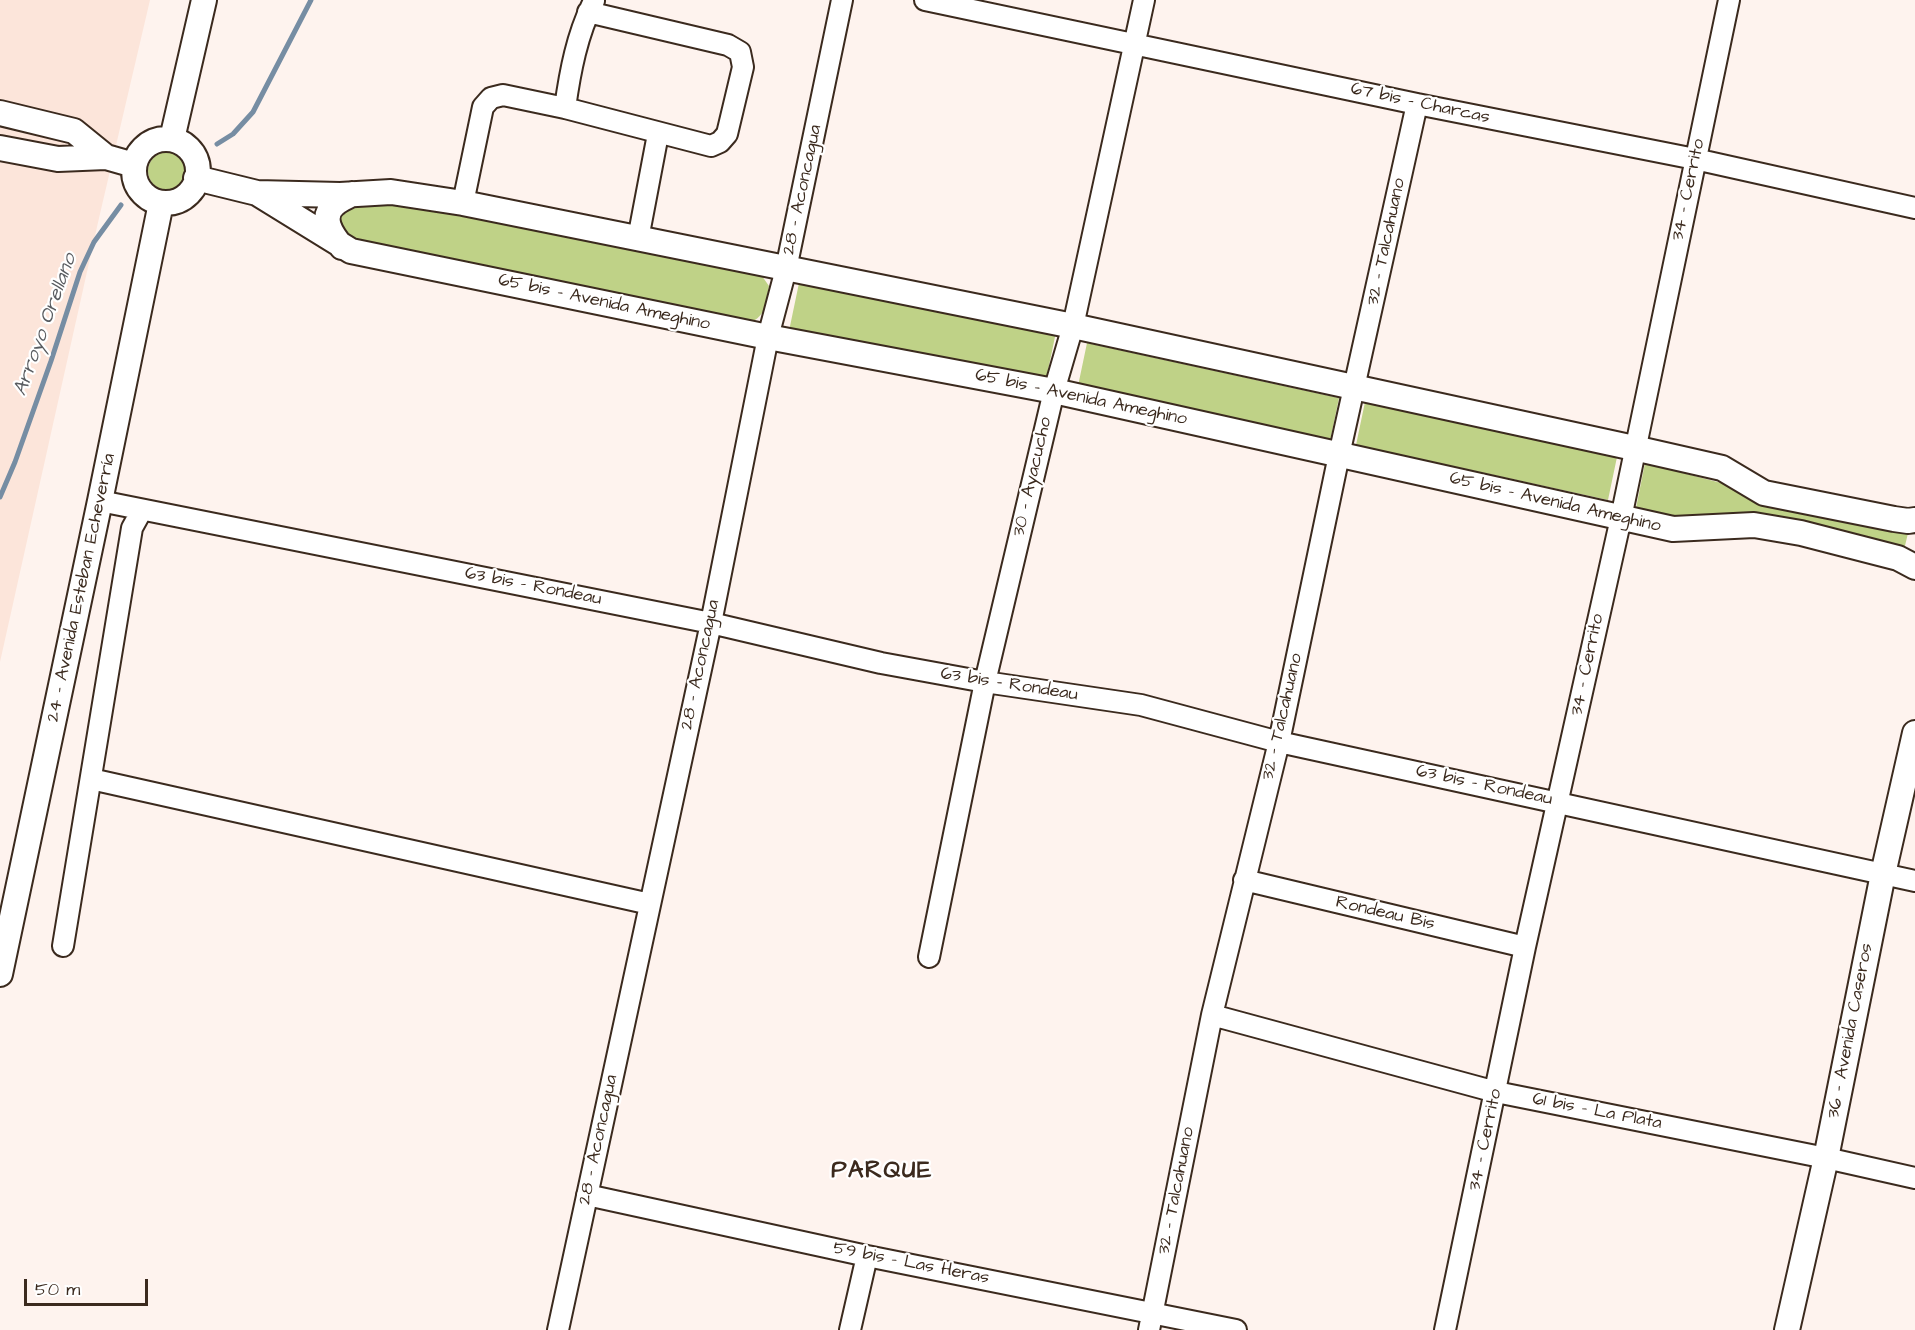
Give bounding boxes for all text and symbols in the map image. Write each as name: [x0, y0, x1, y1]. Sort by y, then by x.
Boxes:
street label: 67 bis - Charcas: [1348, 79, 1492, 129]
street label: 28 - Aconcagua: [779, 123, 827, 257]
street label: 34 - Cerrito: [1668, 137, 1710, 243]
street label: 32 - Talcahuano: [1363, 176, 1411, 308]
water label: Arroyo Orellano: [9, 251, 83, 399]
street label: 65 bis - Avenida Ameghino: [496, 270, 712, 336]
street label: 65 bis - Avenida Ameghino: [973, 365, 1189, 431]
street label: 30 - Ayacucho: [1009, 415, 1057, 539]
street label: 24 - Avenida Esteban Echeverría: [43, 452, 121, 724]
street label: 65 bis - Avenida Ameghino: [1447, 468, 1663, 538]
street label: 63 bis - Rondeau: [463, 563, 603, 611]
street label: 28 - Aconcagua: [677, 598, 725, 732]
street label: 34 - Cerrito: [1567, 612, 1609, 718]
street label: 32 - Talcahuano: [1258, 651, 1308, 783]
street label: 63 bis - Rondeau: [939, 663, 1079, 707]
street label: 63 bis - Rondeau: [1414, 761, 1554, 811]
street label: Rondeau Bis: [1333, 892, 1437, 936]
street label: 36 - Avenida Caseros: [1823, 942, 1879, 1120]
street label: 28 - Aconcagua: [575, 1073, 623, 1207]
street label: 34 - Cerrito: [1465, 1087, 1507, 1193]
street label: 61 bis - La Plata: [1530, 1089, 1664, 1135]
street label: 32 - Talcahuano: [1154, 1125, 1200, 1257]
district label: PARQUE: [831, 1158, 933, 1186]
street label: 59 bis - Las Heras: [831, 1238, 991, 1290]
scale bar: [27, 1267, 152, 1305]
text: 50 m: [35, 1277, 80, 1302]

